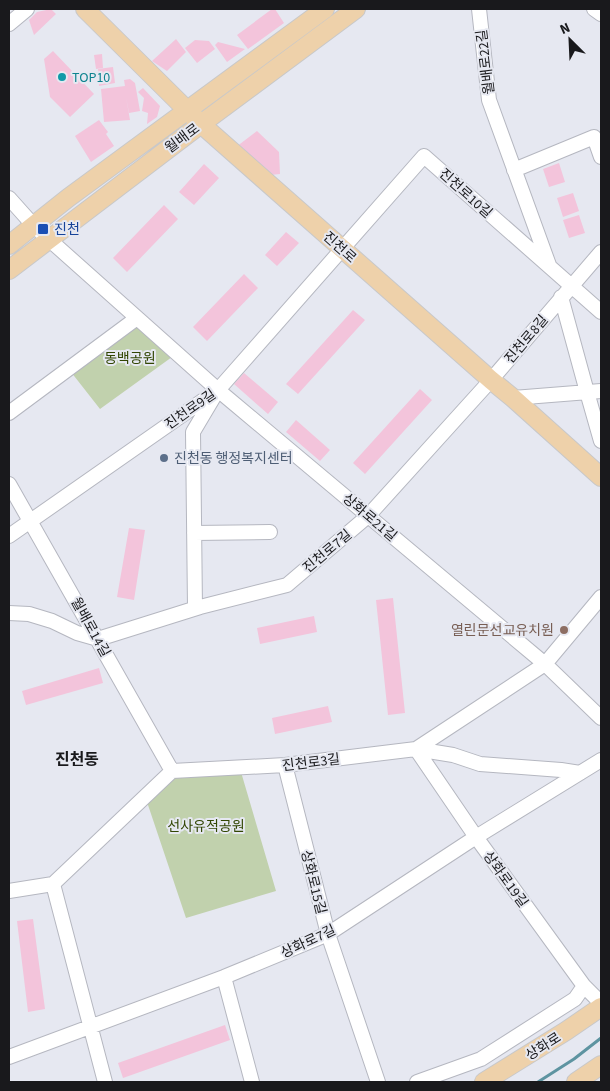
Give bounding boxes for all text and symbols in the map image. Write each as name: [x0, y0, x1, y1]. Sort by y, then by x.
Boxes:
north arrow: [545, 15, 595, 65]
text: N: [557, 18, 573, 40]
street label: 월배로22길: [472, 28, 500, 96]
place label: TOP10: [72, 68, 110, 88]
marker: TOP10: [56, 71, 68, 83]
street label: 월배로: [161, 119, 204, 158]
street label: 진천로10길: [434, 164, 496, 223]
place label: 진천: [54, 220, 80, 240]
marker: 진천: [36, 222, 50, 236]
street label: 진천로: [318, 227, 360, 268]
street label: 진천로8길: [500, 311, 553, 368]
park label: 동백공원: [104, 349, 156, 369]
street label: 진천로9길: [161, 385, 220, 435]
place label: 진천동 행정복지센터: [174, 449, 293, 469]
marker: 진천동 행정복지센터: [158, 452, 170, 464]
street label: 상화로21길: [338, 489, 401, 546]
street label: 진천로7길: [299, 525, 356, 578]
street label: 월배로14길: [66, 594, 115, 661]
place label: 열린문선교유치원: [451, 621, 554, 641]
marker: 열린문선교유치원: [558, 624, 570, 636]
district label: 진천동: [55, 749, 99, 771]
street label: 진천로3길: [281, 750, 341, 776]
park label: 선사유적공원: [167, 817, 245, 837]
street label: 상화로19길: [478, 847, 533, 912]
street label: 상화로15길: [295, 848, 331, 916]
street label: 상화로7길: [278, 920, 339, 963]
street label: 상화로: [522, 1028, 565, 1066]

